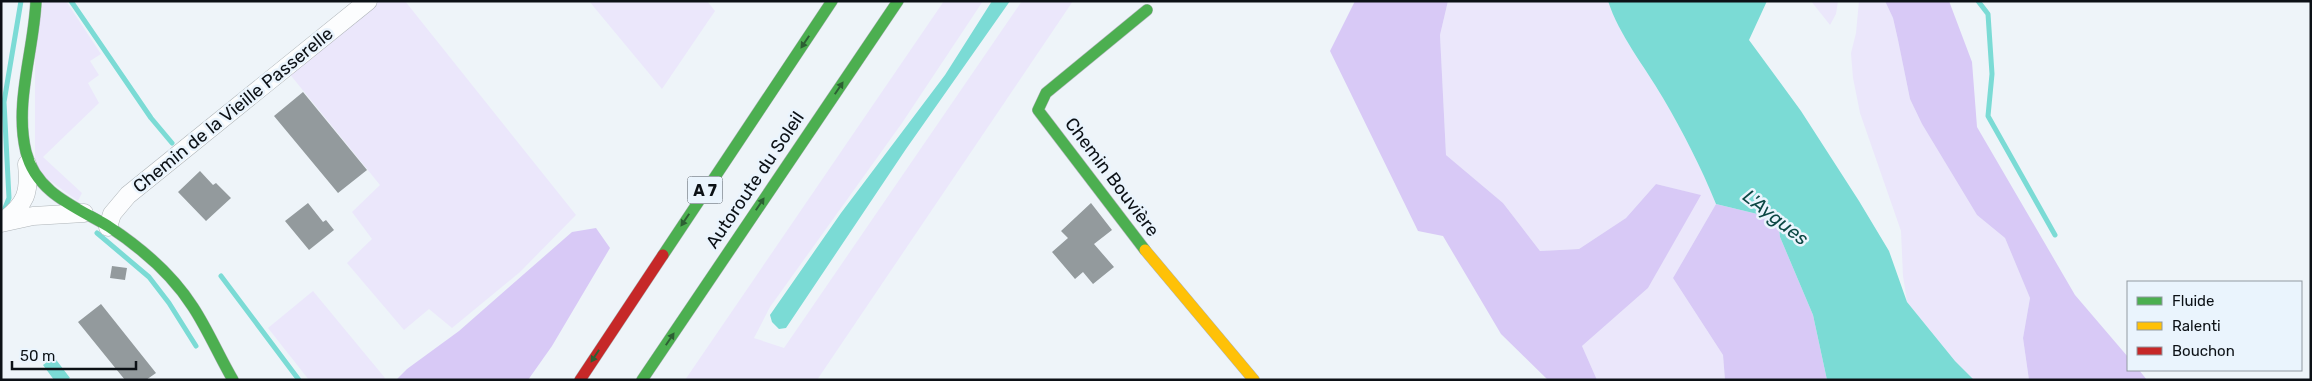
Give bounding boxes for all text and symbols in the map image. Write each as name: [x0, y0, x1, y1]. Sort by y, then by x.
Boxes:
street label: Chemin de la Vieille Passerelle: [128, 22, 338, 198]
one-way arrow: [800, 35, 810, 48]
one-way arrow: [834, 81, 844, 95]
street label: Autoroute du Soleil: [701, 107, 809, 253]
street label: Chemin Bouvière: [1060, 113, 1164, 241]
road number: A 7: [688, 176, 722, 204]
water label: L'Aygues: [1738, 185, 1813, 250]
one-way arrow: [755, 198, 765, 211]
one-way arrow: [680, 213, 690, 227]
legend: [2127, 281, 2302, 371]
text: Fluide: [2172, 292, 2214, 310]
text: Ralenti: [2172, 317, 2221, 335]
one-way arrow: [665, 332, 674, 346]
scale bar: [12, 338, 136, 370]
text: Bouchon: [2172, 342, 2235, 360]
text: 50 m: [20, 347, 55, 365]
one-way arrow: [591, 349, 600, 362]

